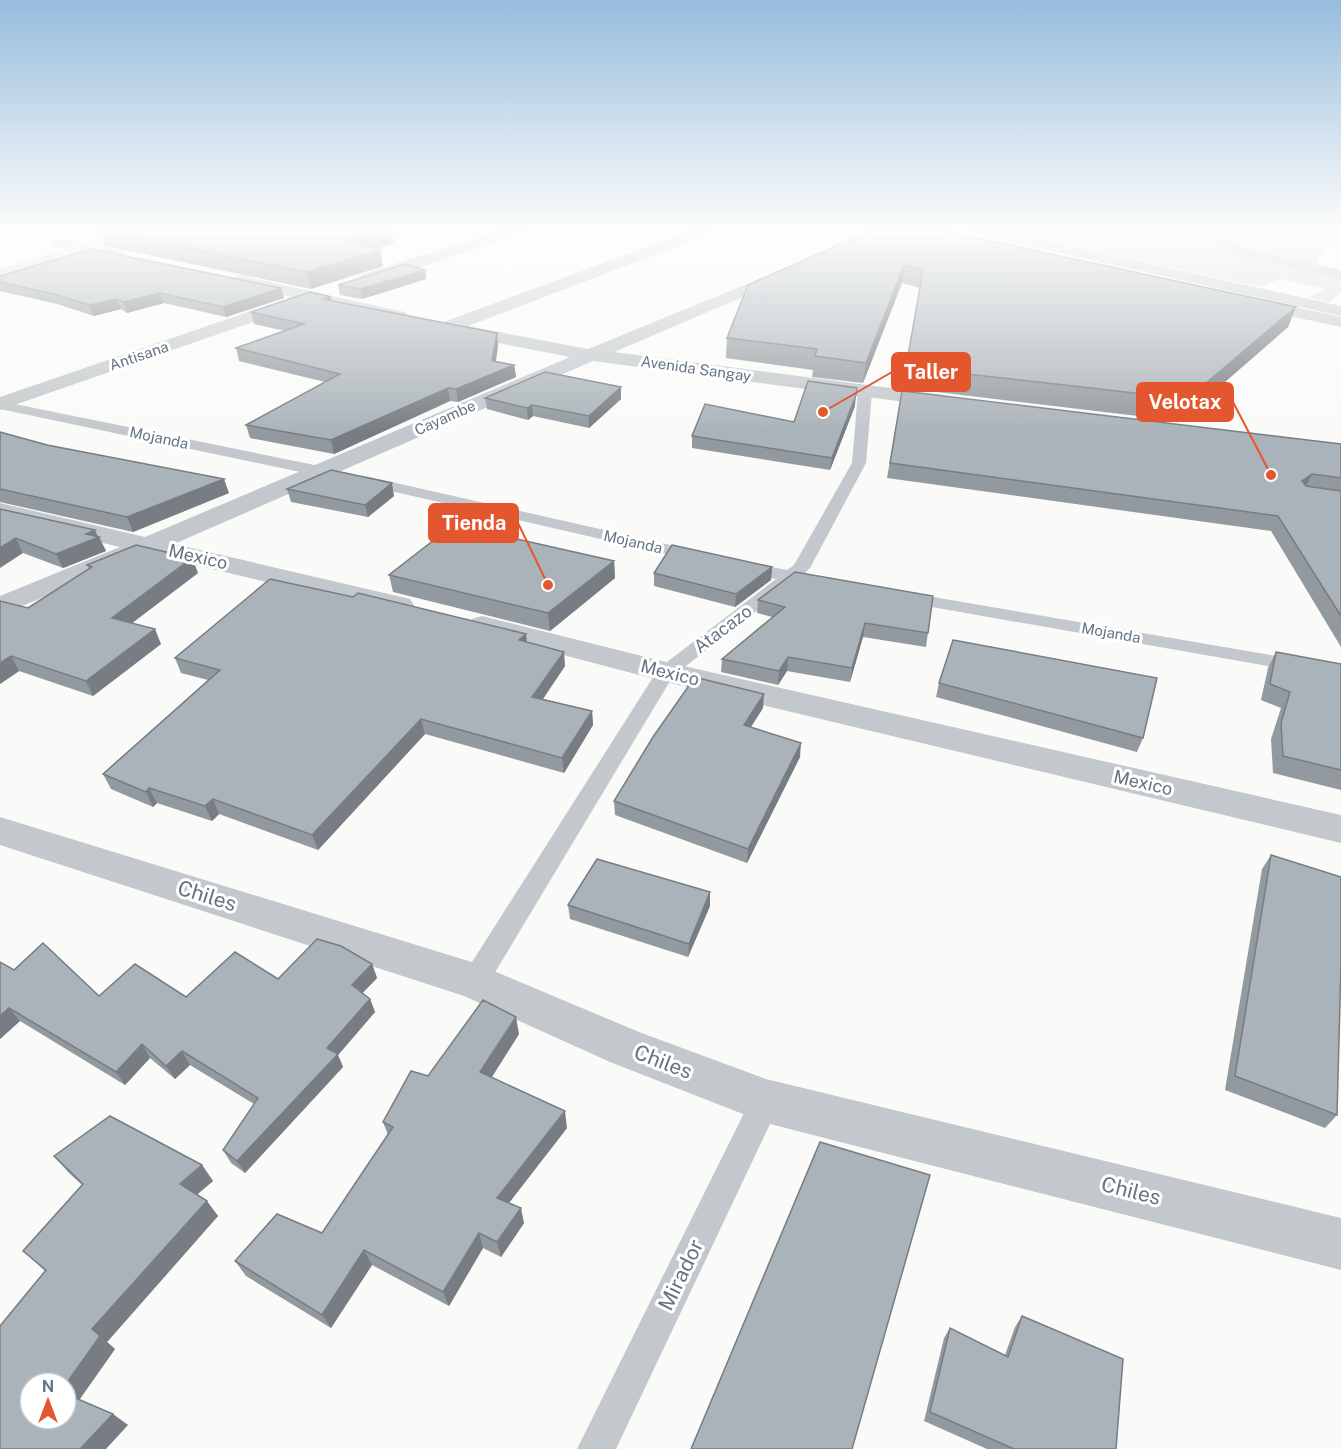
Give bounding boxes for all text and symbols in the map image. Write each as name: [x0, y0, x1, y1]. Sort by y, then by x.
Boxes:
street label: Antisana: [107, 337, 171, 374]
street label: Avenida Sangay: [640, 352, 752, 385]
callout: Taller: [892, 353, 970, 391]
text: Taller: [904, 360, 958, 384]
callout: Velotax: [1137, 383, 1233, 421]
text: Velotax: [1149, 390, 1222, 414]
street label: Cayambe: [412, 397, 478, 438]
street label: Mojanda: [128, 423, 190, 452]
callout: Tienda: [429, 504, 518, 542]
text: Tienda: [442, 511, 506, 535]
street label: Mojanda: [602, 527, 664, 557]
street label: Mexico: [167, 540, 230, 573]
street label: Atacazo: [690, 600, 756, 657]
street label: Mojanda: [1080, 619, 1142, 646]
street label: Mexico: [639, 655, 702, 690]
street label: Mexico: [1112, 766, 1175, 799]
street label: Chiles: [175, 875, 240, 916]
street label: Chiles: [631, 1039, 696, 1084]
street label: Chiles: [1099, 1171, 1163, 1210]
street label: Mirador: [653, 1235, 708, 1314]
north arrow: [18, 1371, 78, 1431]
text: N: [42, 1377, 54, 1396]

